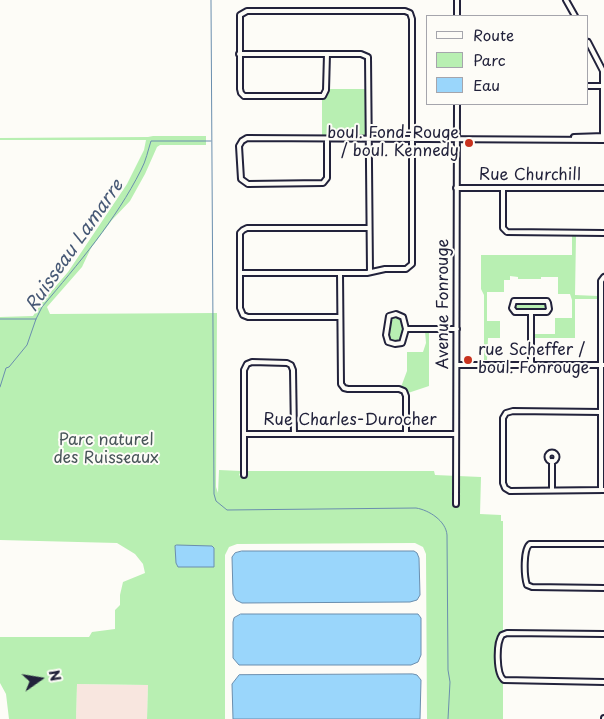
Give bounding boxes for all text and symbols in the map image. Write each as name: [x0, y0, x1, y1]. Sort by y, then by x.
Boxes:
legend: [426, 15, 589, 105]
text: Route: [473, 23, 514, 46]
text: Parc: [473, 48, 506, 71]
text: Eau: [473, 73, 500, 96]
place label: boul. Fond-Rouge / boul. Kennedy: [327, 124, 459, 162]
marker: boul. Fond-Rouge / boul. Kennedy: [463, 137, 475, 149]
street label: Rue Churchill: [479, 166, 581, 186]
water label: Ruisseau Lamarre: [21, 176, 129, 316]
street label: Avenue Fonrouge: [434, 239, 454, 369]
place label: rue Scheffer / boul. Fonrouge: [478, 341, 589, 379]
marker: rue Scheffer / boul. Fonrouge: [462, 354, 474, 366]
street label: Rue Charles-Durocher: [263, 411, 437, 431]
park label: Parc naturel des Ruisseaux: [53, 431, 159, 469]
north arrow: [15, 654, 65, 704]
text: N: [44, 668, 67, 683]

